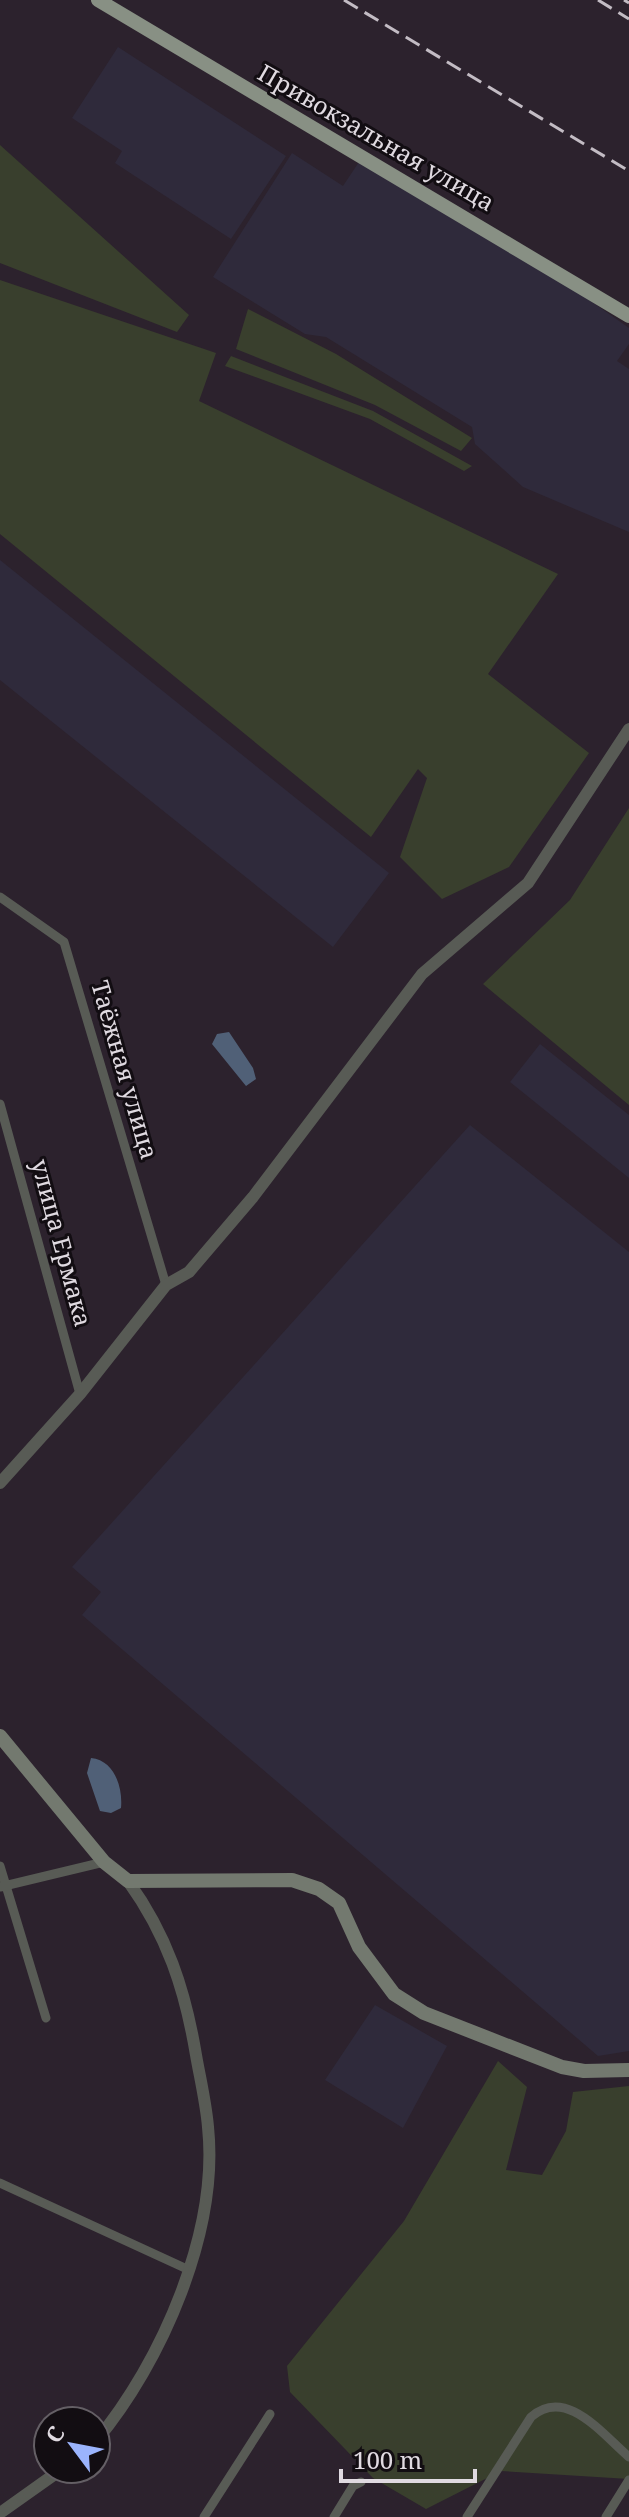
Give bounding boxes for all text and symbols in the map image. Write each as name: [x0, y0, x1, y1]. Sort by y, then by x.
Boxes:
street label: Привокзальная улица: [252, 55, 501, 218]
street label: Таёжная улица: [84, 976, 167, 1163]
street label: улица Ермака: [24, 1155, 101, 1330]
north arrow: [32, 2405, 112, 2485]
text: С: [38, 2420, 71, 2448]
scale bar: [341, 2433, 475, 2483]
text: 100 m: [353, 2443, 422, 2476]

